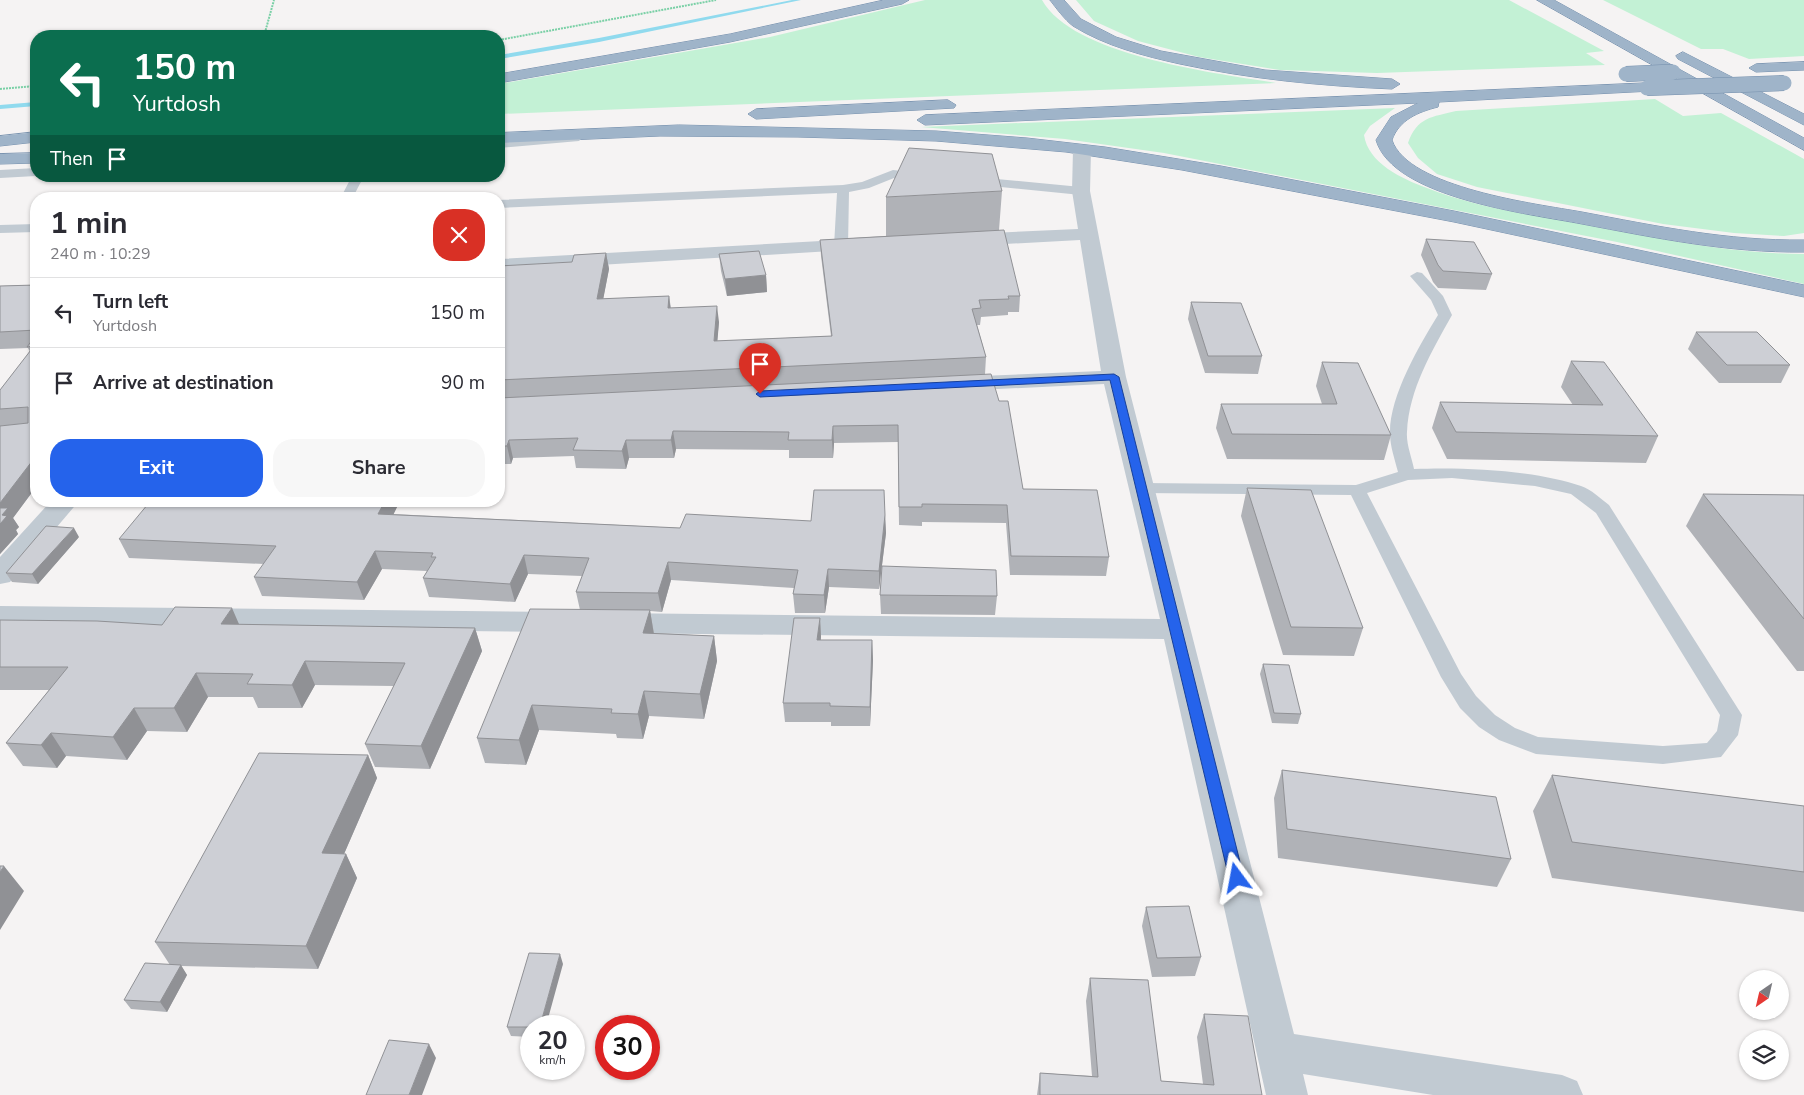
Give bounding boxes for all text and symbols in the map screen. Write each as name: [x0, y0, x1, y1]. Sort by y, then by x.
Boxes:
text: 150 m: [133, 44, 236, 91]
icon: left: [50, 50, 115, 115]
text: Yurtdosh: [133, 89, 221, 119]
icon: arrive: [103, 145, 131, 173]
text: Then: [50, 146, 93, 172]
text: 1 min: [50, 203, 128, 244]
button: close: [433, 209, 485, 261]
text: 240 m · 10:29: [50, 243, 151, 265]
text: Turn left: [93, 289, 168, 315]
icon: left: [50, 299, 78, 327]
text: 150 m: [430, 300, 485, 326]
text: Yurtdosh: [93, 315, 157, 337]
pin: [739, 343, 781, 394]
icon: arrive: [746, 350, 774, 378]
icon: arrive: [50, 369, 78, 397]
text: Arrive at destination: [93, 370, 274, 396]
text: 90 m: [441, 370, 485, 396]
button: Exit: [50, 439, 263, 497]
button: Share: [273, 439, 485, 497]
position arrow: [1210, 851, 1262, 903]
north arrow: [1739, 970, 1789, 1020]
map controls: [1739, 970, 1789, 1080]
speed limit sign: 30: [595, 1015, 660, 1080]
text: 20: [537, 1024, 568, 1058]
button: layers: [1739, 1030, 1789, 1080]
text: km/h: [539, 1052, 566, 1068]

